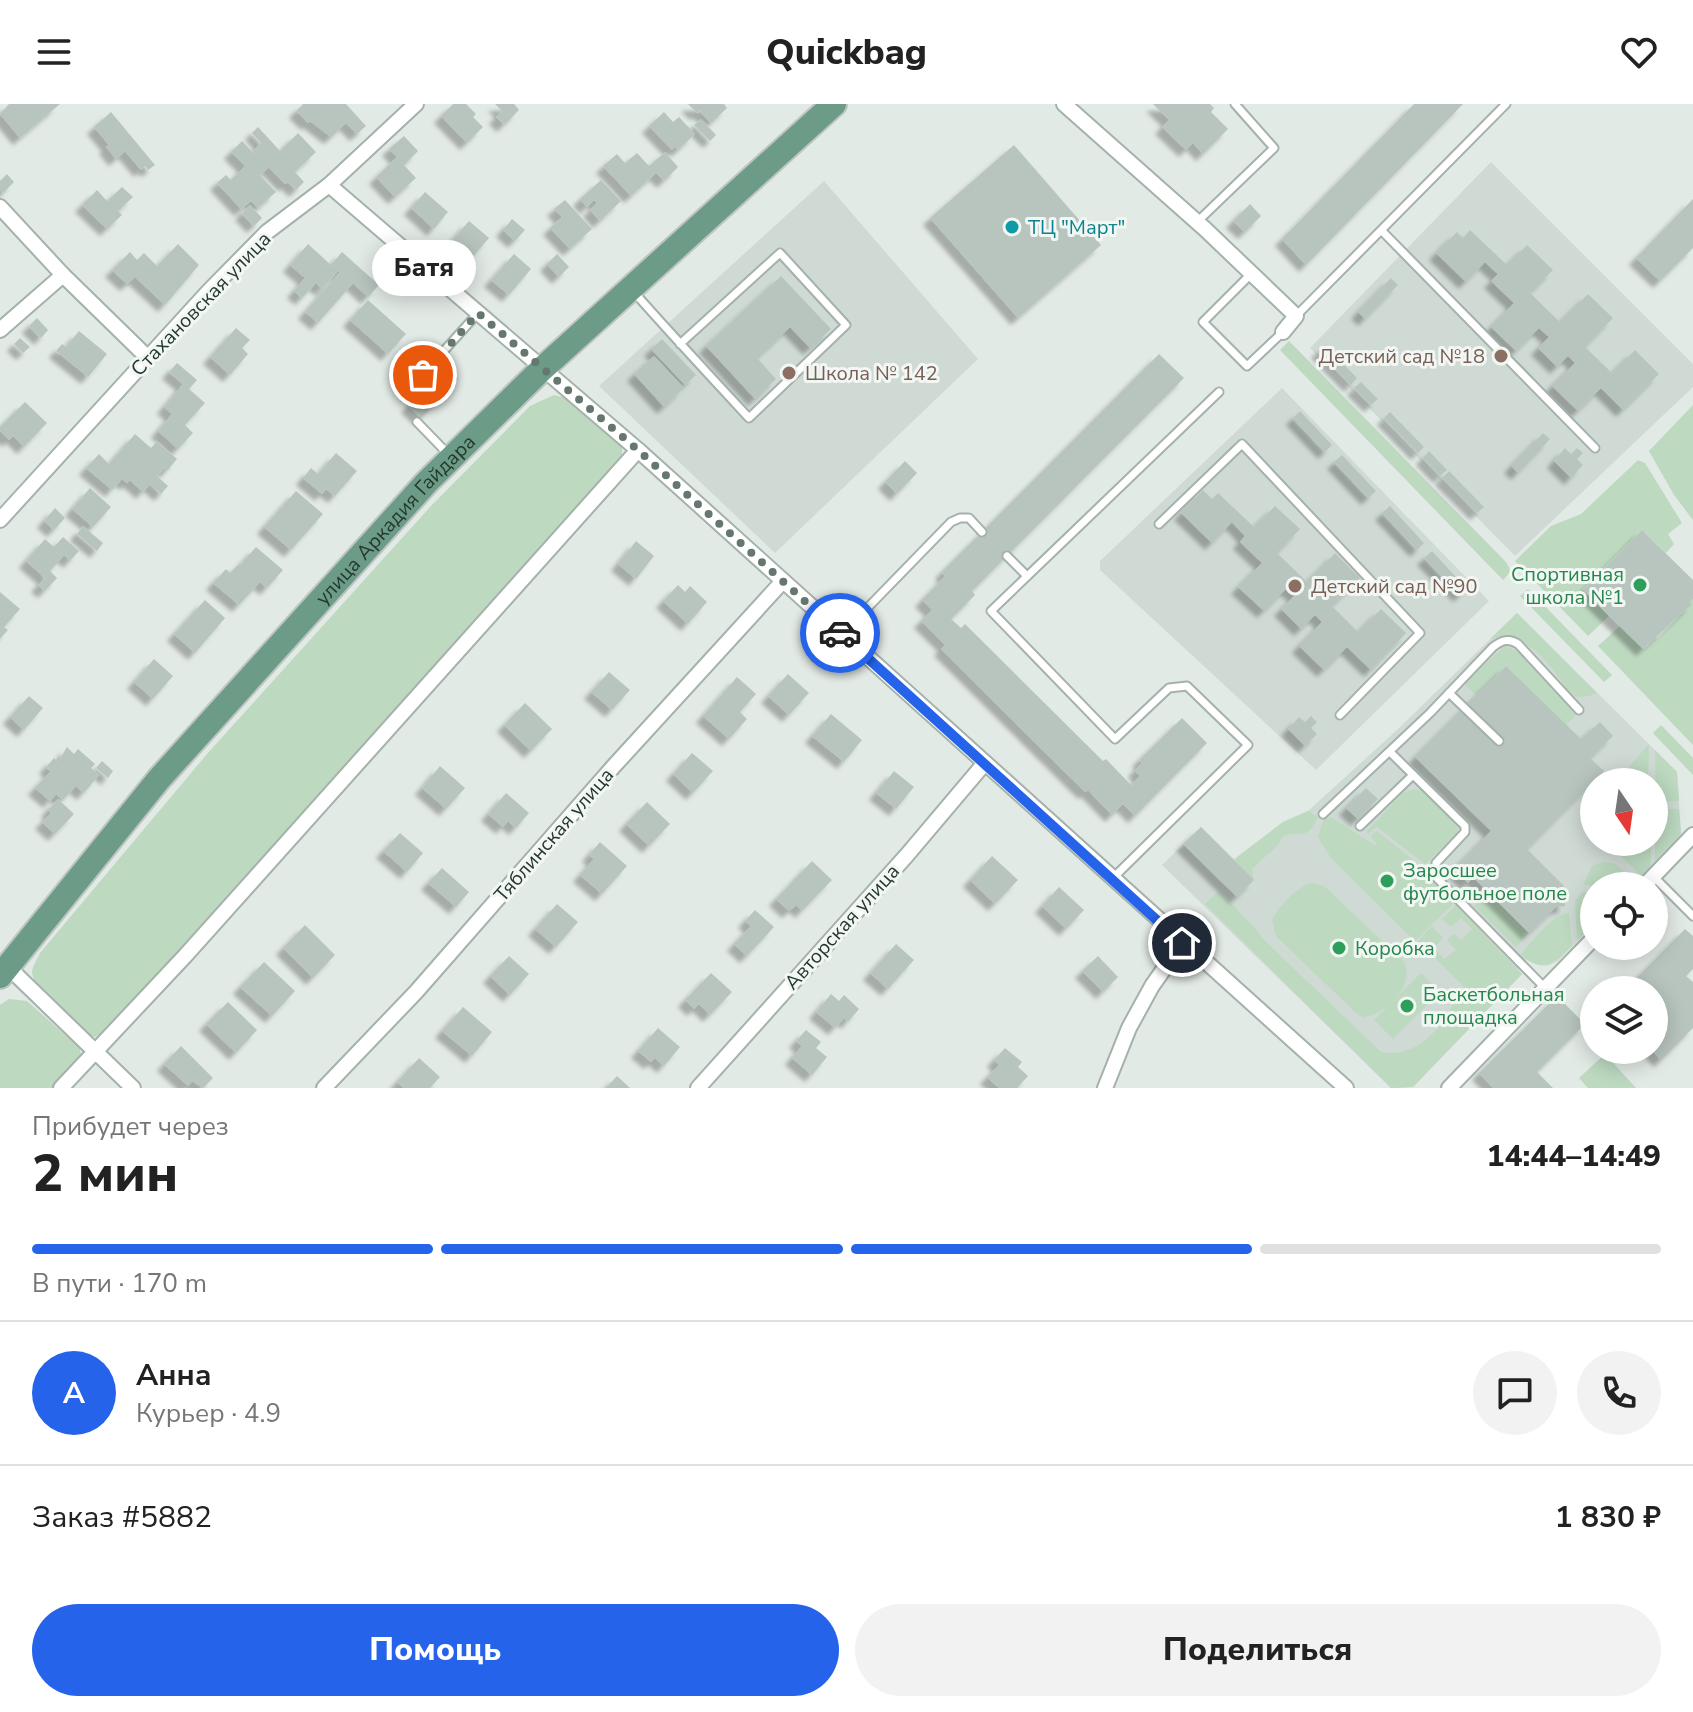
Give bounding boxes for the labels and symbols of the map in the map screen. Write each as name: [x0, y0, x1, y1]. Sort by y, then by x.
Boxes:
place label: ТЦ "Март": [1028, 214, 1125, 241]
marker: ТЦ "Март": [1003, 218, 1021, 236]
street label: Стахановская улица: [125, 226, 277, 382]
callout: Батя: [371, 239, 475, 295]
pin: [389, 341, 457, 409]
place label: Детский сад №18: [1318, 343, 1485, 370]
marker: Детский сад №18: [1492, 347, 1510, 365]
place label: Школа № 142: [805, 360, 938, 387]
marker: Школа № 142: [780, 364, 798, 382]
street label: улица Аркадия Гайдара: [309, 428, 481, 611]
place label: Спортивная школа №1: [1511, 561, 1624, 611]
place label: Детский сад №90: [1311, 573, 1478, 600]
marker: Спортивная школа №1: [1631, 576, 1649, 594]
marker: Детский сад №90: [1286, 577, 1304, 595]
courier: [800, 593, 880, 673]
street label: Тяблинская улица: [488, 762, 620, 908]
north arrow: [1580, 768, 1668, 856]
place label: Заросшее футбольное поле: [1403, 857, 1567, 907]
street label: Авторская улица: [778, 858, 906, 996]
marker: Заросшее футбольное поле: [1378, 872, 1396, 890]
pin: [1148, 909, 1216, 977]
place label: Коробка: [1355, 935, 1435, 962]
marker: Коробка: [1330, 939, 1348, 957]
place label: Баскетбольная площадка: [1423, 981, 1565, 1031]
marker: Баскетбольная площадка: [1398, 997, 1416, 1015]

